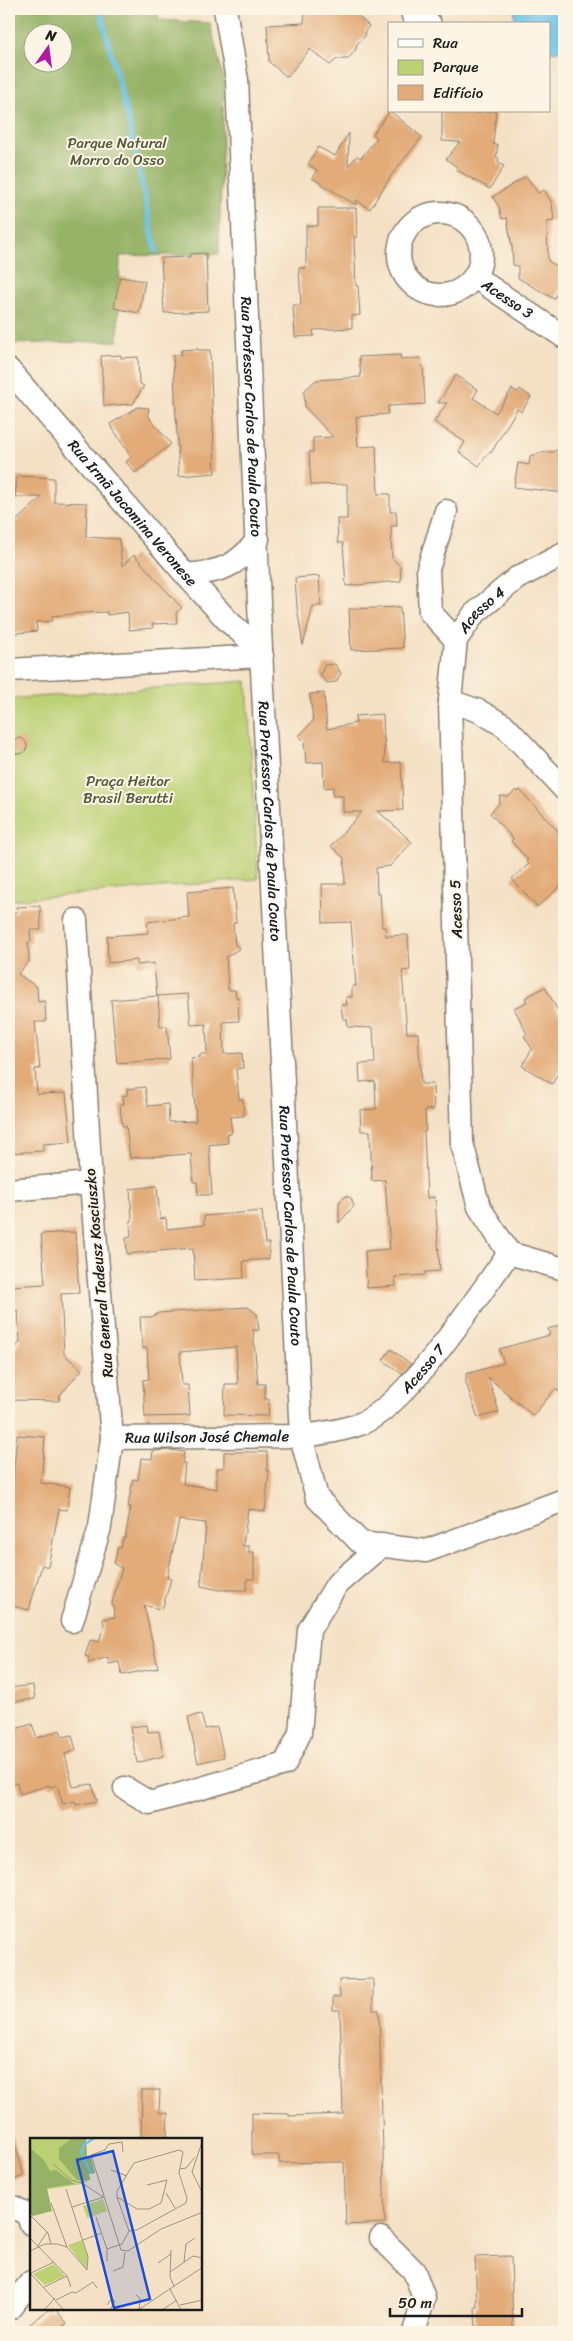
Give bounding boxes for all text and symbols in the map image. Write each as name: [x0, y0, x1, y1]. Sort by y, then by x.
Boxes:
north arrow: [22, 22, 72, 72]
text: N: [42, 22, 59, 49]
legend: [388, 22, 550, 112]
text: Rua: [433, 30, 458, 56]
text: Parque: [433, 54, 478, 80]
text: Edifício: [433, 80, 484, 106]
park label: Parque Natural Morro do Osso: [67, 130, 167, 173]
street label: Acesso 3: [475, 271, 539, 326]
street label: Rua Professor Carlos de Paula Couto: [233, 296, 269, 538]
street label: Rua Irmã Jacomina Veronese: [61, 433, 204, 593]
street label: Acesso 4: [451, 580, 511, 640]
street label: Rua Professor Carlos de Paula Couto: [251, 700, 289, 943]
park label: Praça Heitor Brasil Berutti: [83, 768, 174, 811]
street label: Acesso 5: [442, 879, 470, 940]
street label: Rua Professor Carlos de Paula Couto: [271, 1105, 309, 1347]
street label: Rua General Tadeusz Kosciuszko: [77, 1167, 121, 1379]
street label: Acesso 7: [394, 1337, 453, 1400]
street label: Rua Wilson José Chemale: [125, 1423, 289, 1451]
inset map: [30, 2138, 202, 2311]
scale bar: [390, 2286, 523, 2318]
text: 50 m: [398, 2290, 433, 2316]

